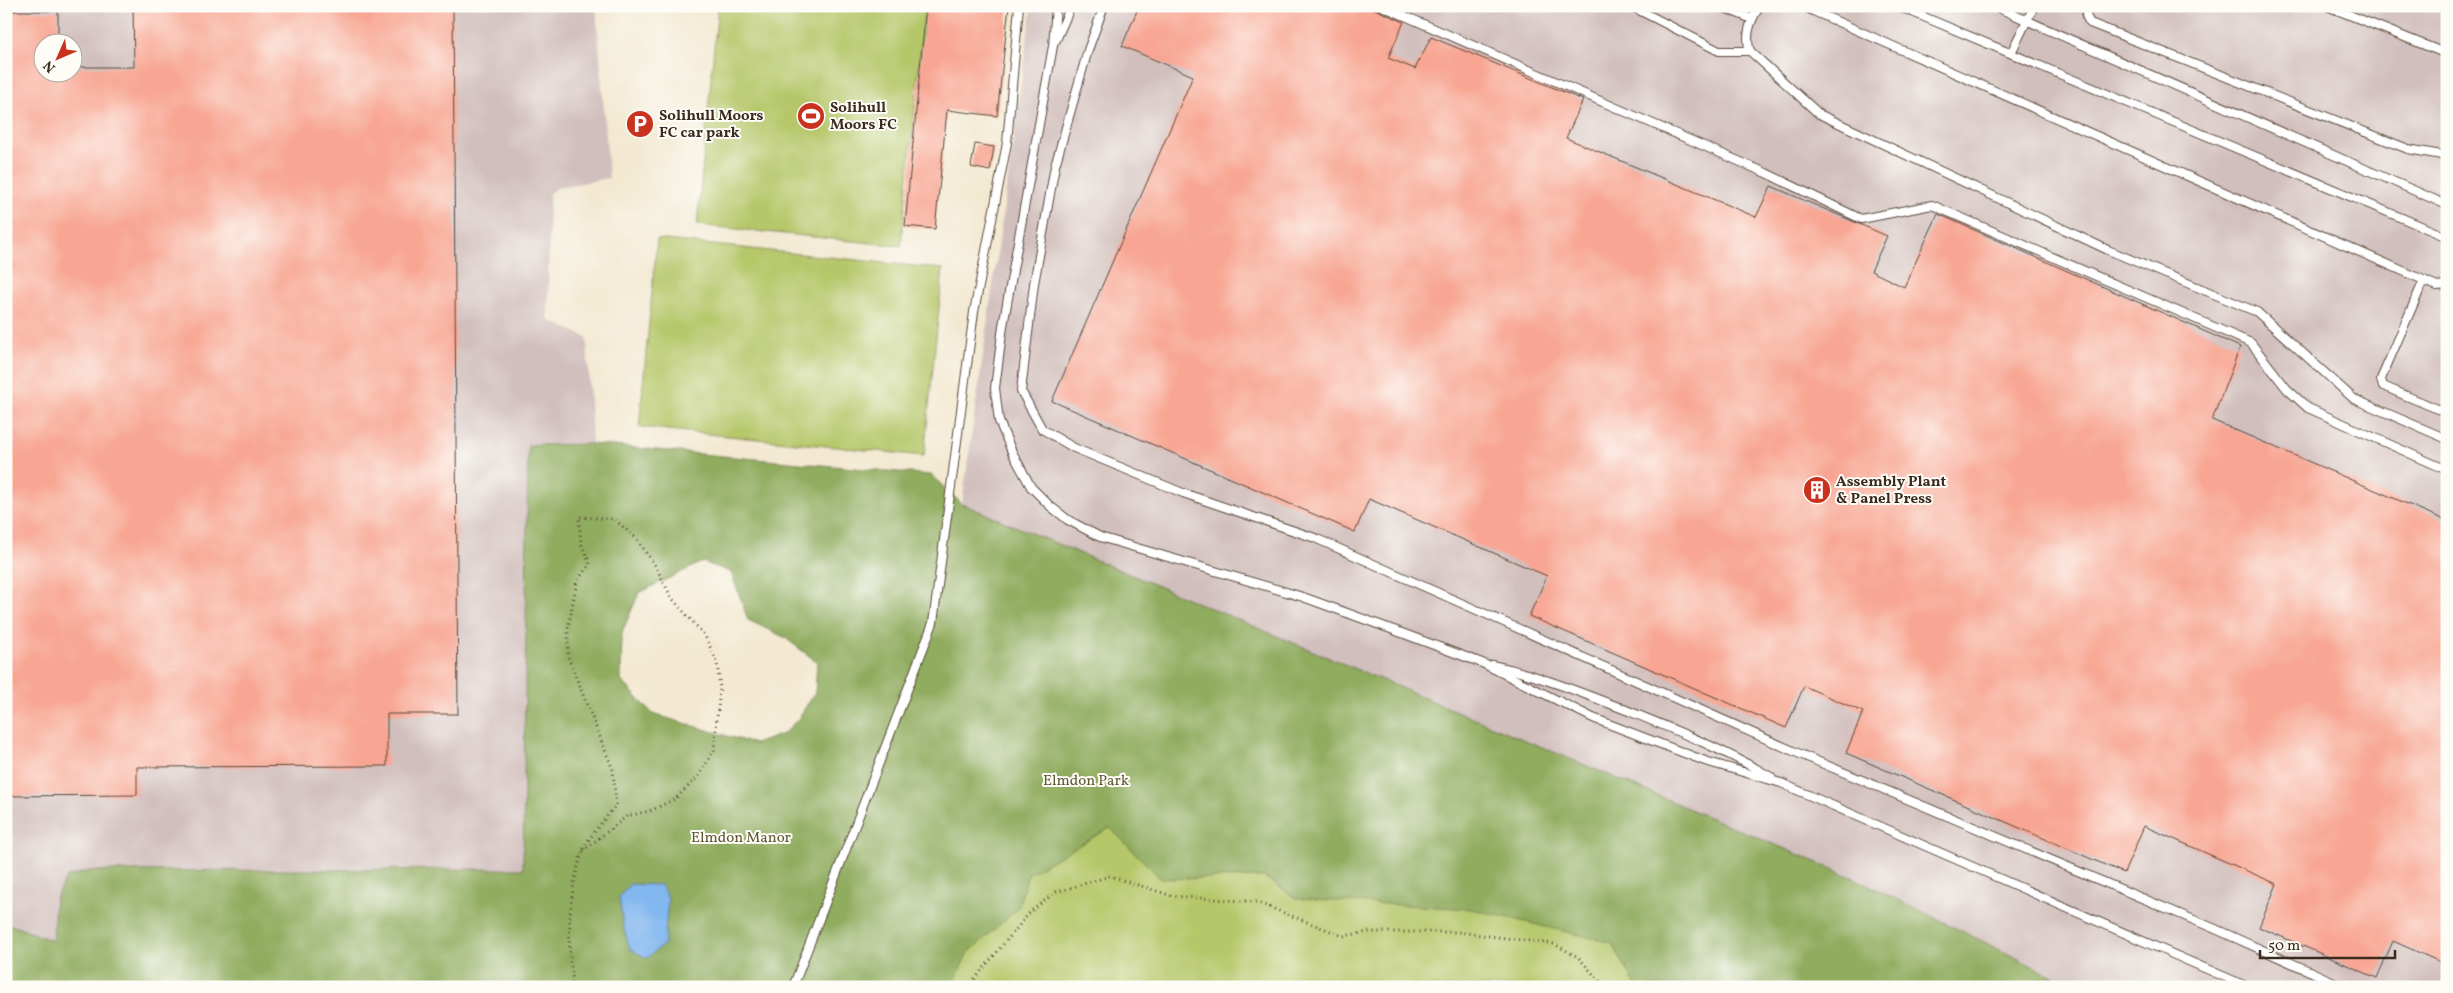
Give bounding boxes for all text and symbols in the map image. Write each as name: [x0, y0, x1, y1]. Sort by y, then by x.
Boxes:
north arrow: [32, 32, 82, 82]
text: N: [40, 56, 60, 76]
place label: Solihull Moors FC: [830, 98, 897, 136]
sports icon: Solihull Moors FC: [796, 101, 826, 131]
place label: Solihull Moors FC car park: [659, 106, 764, 144]
parking icon: Solihull Moors FC car park: [625, 109, 655, 139]
place label: Assembly Plant & Panel Press: [1836, 472, 1947, 510]
building icon: Assembly Plant & Panel Press: [1802, 475, 1832, 505]
park label: Elmdon Park: [1043, 771, 1129, 792]
park label: Elmdon Manor: [691, 828, 791, 849]
scale bar: [2260, 928, 2396, 960]
text: 50 m: [2268, 936, 2300, 957]

